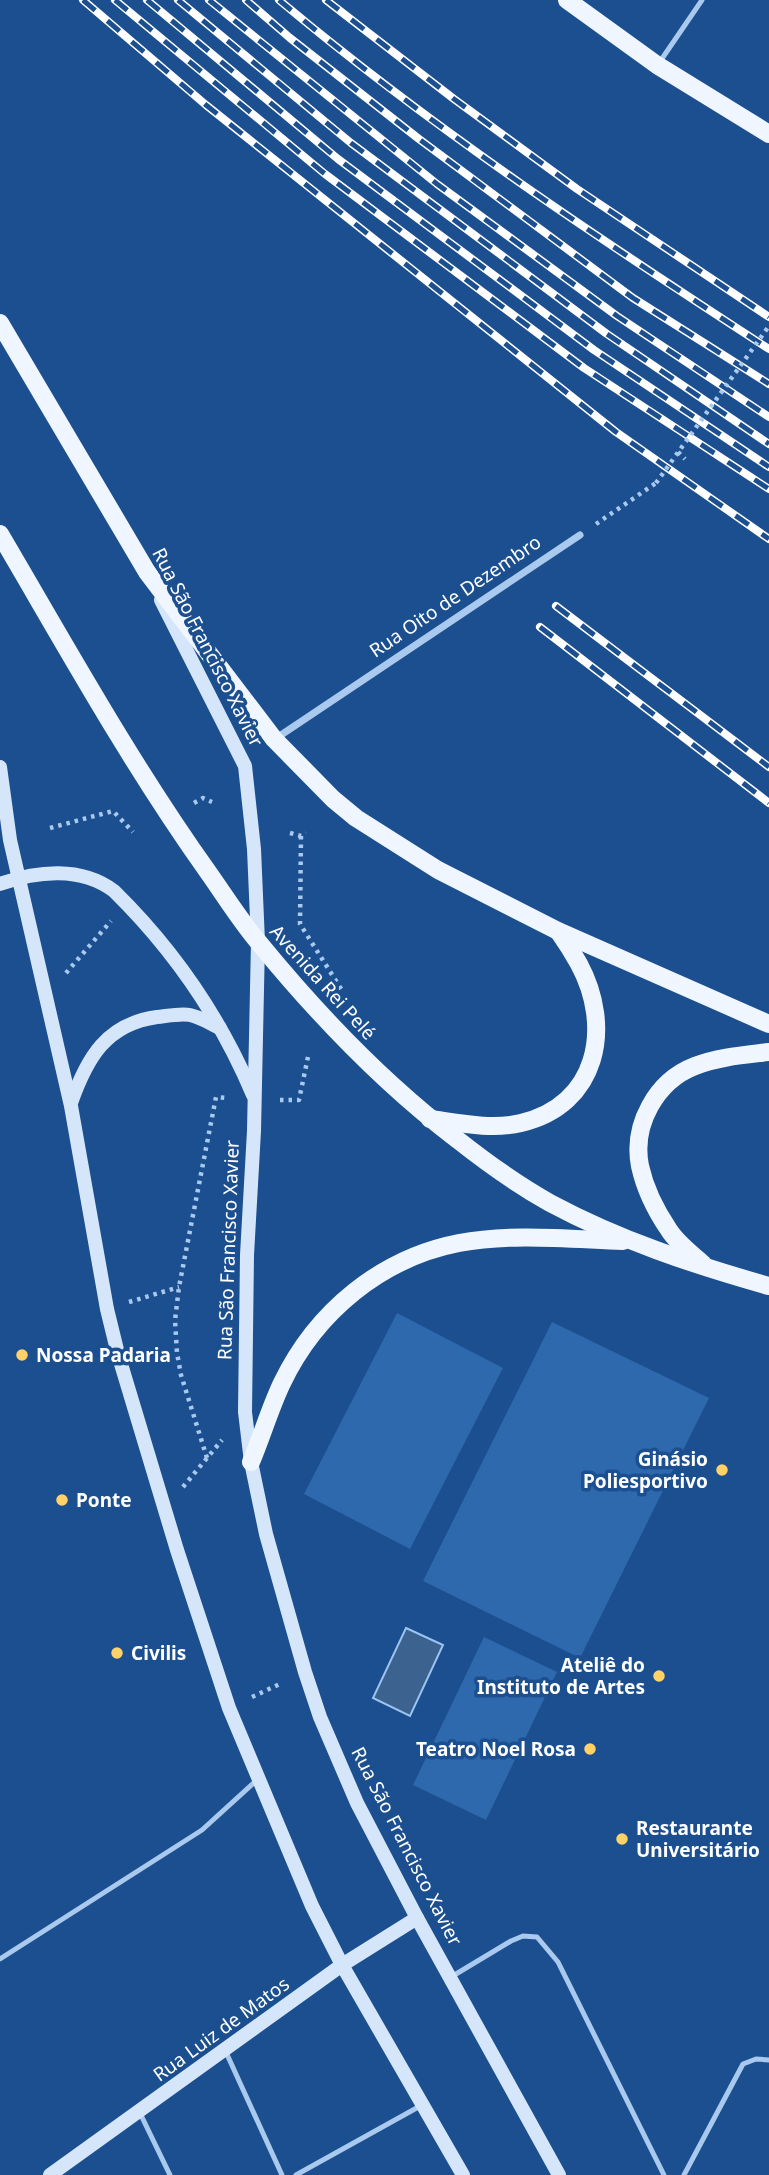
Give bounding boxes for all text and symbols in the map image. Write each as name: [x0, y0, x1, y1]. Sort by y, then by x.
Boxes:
street label: Rua Oito de Dezembro: [364, 529, 546, 663]
street label: Rua São Francisco Xavier: [146, 543, 270, 751]
street label: Avenida Rei Pelé: [264, 919, 382, 1045]
street label: Rua São Francisco Xavier: [211, 1139, 245, 1360]
place label: Nossa Padaria: [36, 1342, 171, 1368]
marker: Nossa Padaria: [14, 1347, 30, 1363]
place label: Ginásio Poliesportivo: [583, 1446, 708, 1494]
marker: Ginásio Poliesportivo: [714, 1462, 730, 1478]
place label: Ponte: [76, 1487, 132, 1513]
marker: Ponte: [54, 1492, 70, 1508]
place label: Civilis: [131, 1640, 186, 1666]
marker: Civilis: [109, 1645, 125, 1661]
place label: Ateliê do Instituto de Artes: [477, 1652, 645, 1700]
marker: Ateliê do Instituto de Artes: [651, 1668, 667, 1684]
place label: Teatro Noel Rosa: [416, 1736, 576, 1762]
marker: Teatro Noel Rosa: [582, 1741, 598, 1757]
street label: Rua São Francisco Xavier: [345, 1742, 469, 1950]
place label: Restaurante Universitário: [636, 1815, 760, 1863]
marker: Restaurante Universitário: [614, 1831, 630, 1847]
street label: Rua Luiz de Matos: [148, 1971, 294, 2087]

